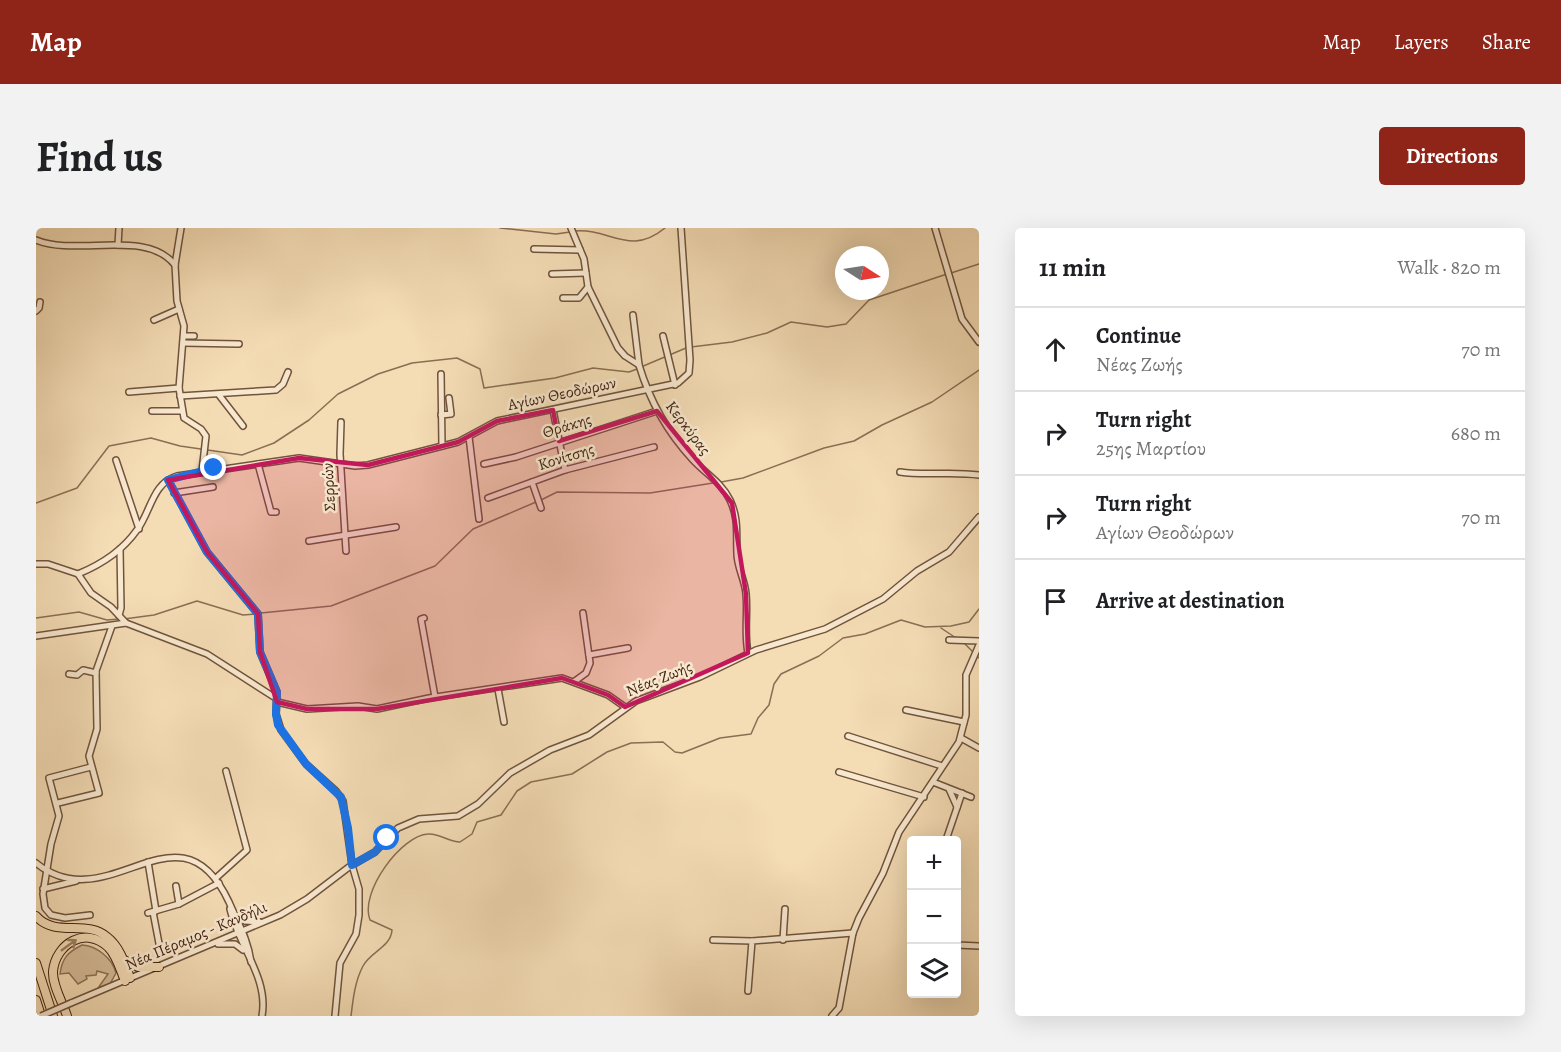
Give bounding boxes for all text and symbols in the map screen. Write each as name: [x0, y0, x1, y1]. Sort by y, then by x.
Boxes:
text: Map: [30, 23, 82, 61]
text: Map: [1322, 28, 1361, 56]
text: Layers: [1394, 28, 1449, 56]
text: Share: [1482, 28, 1531, 56]
button: Directions: [1379, 127, 1525, 185]
text: Find us: [36, 128, 163, 185]
north arrow: [835, 246, 889, 300]
text: 11 min: [1039, 250, 1106, 285]
text: Walk · 820 m: [1397, 254, 1501, 281]
text: Continue: [1096, 321, 1181, 351]
icon: ahead: [1039, 333, 1072, 366]
text: 70 m: [1461, 336, 1501, 363]
text: Νέας Ζωής: [1096, 351, 1183, 378]
street label: Αγίων Θεοδώρων: [505, 372, 619, 416]
street label: Κερκύρας: [660, 396, 716, 460]
text: Turn right: [1096, 405, 1192, 435]
street label: Θράκης: [540, 408, 594, 444]
icon: right: [1039, 417, 1072, 450]
text: 680 m: [1451, 420, 1501, 447]
text: 25ης Μαρτίου: [1096, 435, 1206, 462]
street label: Κονίτσης: [535, 438, 597, 476]
route end: [200, 454, 226, 480]
street label: Σερρών: [317, 462, 341, 512]
text: Turn right: [1096, 489, 1192, 519]
icon: right: [1039, 501, 1072, 534]
text: 70 m: [1461, 504, 1501, 531]
text: Αγίων Θεοδώρων: [1096, 519, 1234, 546]
icon: arrive: [1039, 585, 1072, 618]
text: Arrive at destination: [1096, 586, 1285, 616]
street label: Νέας Ζωής: [623, 656, 696, 702]
route start: [373, 824, 399, 850]
map controls: [907, 836, 961, 998]
button: +: [907, 836, 961, 890]
button: −: [907, 890, 961, 944]
street label: Νέα Πέραμος - Κανδήλι: [122, 896, 271, 976]
one-way arrow: [60, 939, 76, 951]
button: layers: [907, 944, 961, 998]

